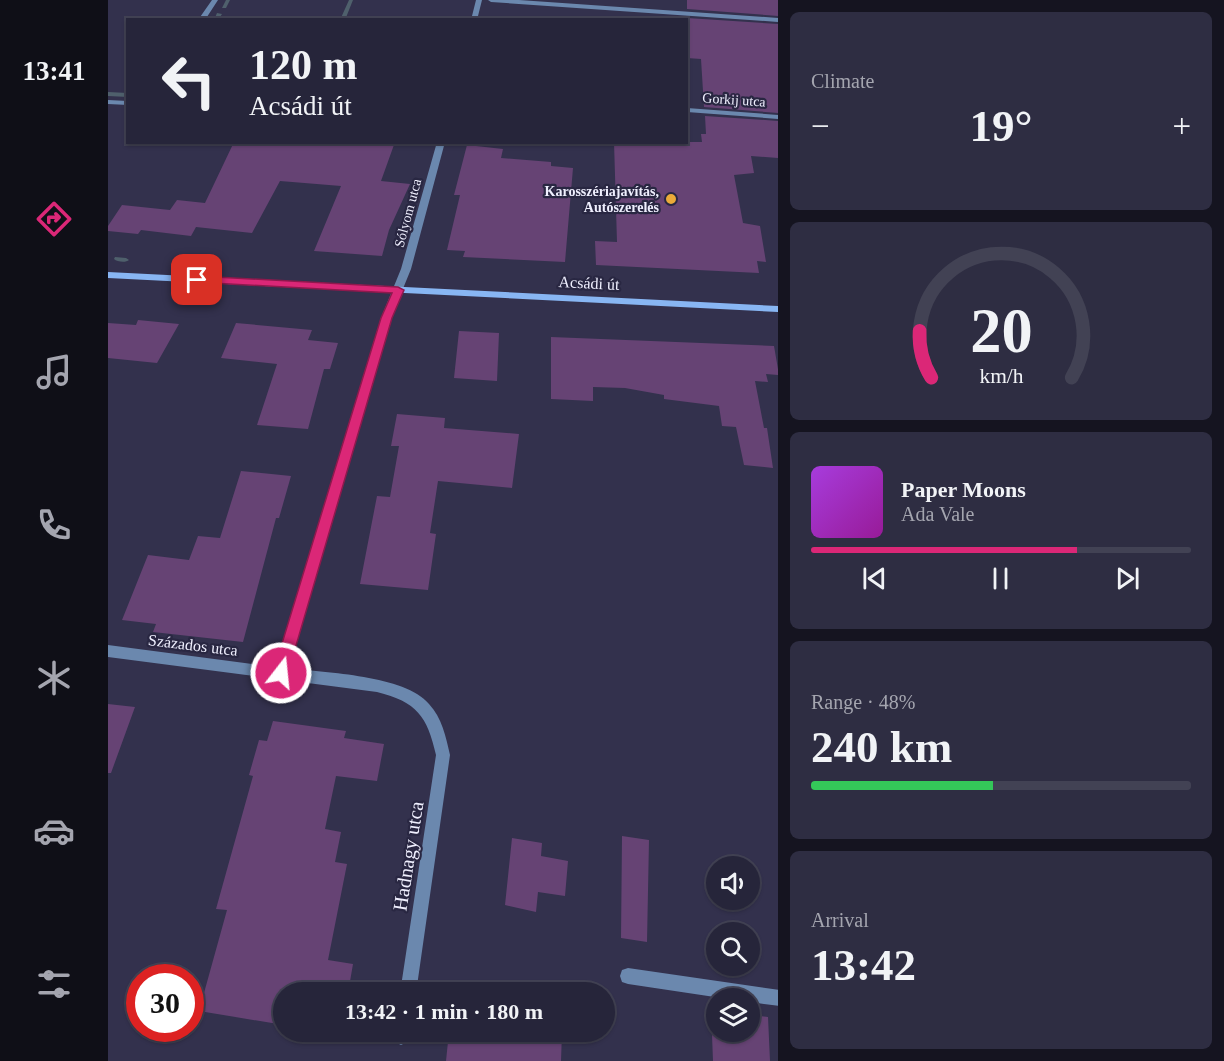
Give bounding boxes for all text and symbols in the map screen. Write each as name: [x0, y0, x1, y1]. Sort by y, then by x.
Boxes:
icon: left: [150, 42, 228, 120]
text: 120 m: [249, 42, 358, 88]
text: 13:41: [23, 56, 86, 86]
text: Climate: [811, 70, 874, 92]
street label: Gorkij utca: [702, 90, 767, 110]
text: Acsádi út: [249, 91, 352, 121]
text: 19°: [970, 101, 1033, 151]
text: −: [811, 108, 830, 144]
text: +: [1172, 108, 1191, 144]
street label: Sólyom utca: [392, 176, 425, 249]
place label: Karosszériajavítás, Autószerelés: [545, 184, 660, 215]
marker: Karosszériajavítás, Autószerelés: [664, 192, 678, 206]
icon: directions: [33, 198, 75, 240]
pin: [171, 254, 222, 305]
icon: arrive: [180, 263, 213, 296]
street label: Acsádi út: [558, 273, 620, 293]
text: 20: [970, 296, 1032, 365]
icon: music: [33, 351, 75, 393]
text: km/h: [979, 364, 1023, 388]
text: Paper Moons: [901, 477, 1026, 502]
text: Ada Vale: [901, 503, 975, 525]
icon: phone: [33, 504, 75, 546]
icon: previous: [858, 562, 891, 595]
icon: pause: [984, 562, 1017, 595]
icon: next: [1111, 562, 1144, 595]
street label: Százados utca: [147, 631, 239, 659]
position arrow: [249, 641, 313, 705]
icon: climate: [33, 657, 75, 699]
text: Range · 48%: [811, 691, 915, 713]
text: 240 km: [811, 722, 952, 772]
street label: Hadnagy utca: [388, 800, 429, 912]
icon: car: [33, 810, 75, 852]
map controls: [706, 856, 760, 1042]
button: sound: [706, 856, 760, 910]
text: Arrival: [811, 909, 869, 931]
button: search: [706, 922, 760, 976]
text: 13:42: [811, 940, 916, 990]
icon: filters: [33, 963, 75, 1005]
speed limit sign: 30: [126, 964, 204, 1042]
button: layers: [706, 988, 760, 1042]
text: 13:42 · 1 min · 180 m: [345, 999, 543, 1024]

